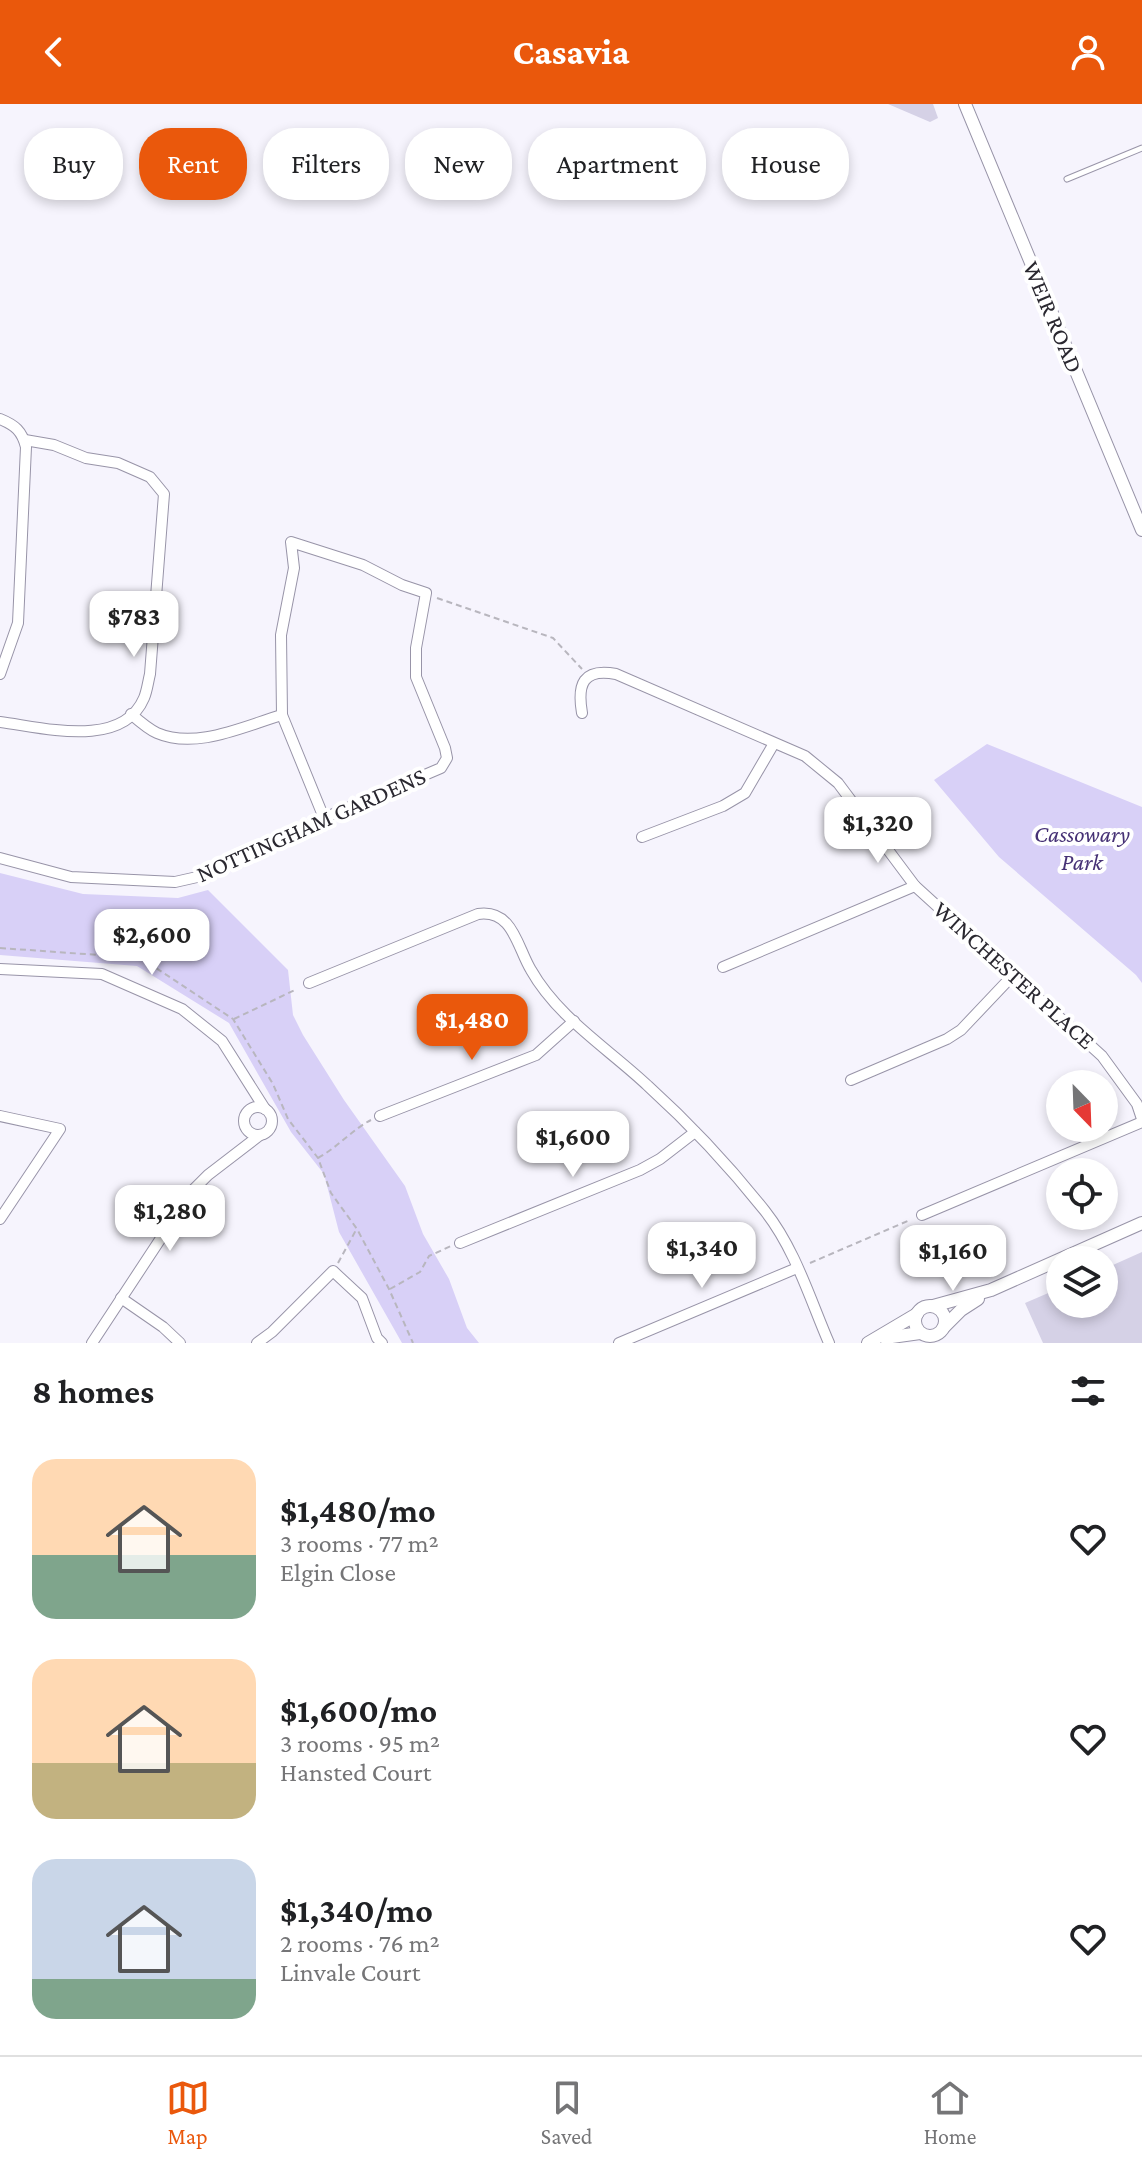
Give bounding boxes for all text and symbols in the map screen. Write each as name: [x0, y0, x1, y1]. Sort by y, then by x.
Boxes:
icon: back: [32, 30, 76, 74]
icon: person: [1066, 30, 1110, 74]
text: Casavia: [513, 32, 630, 72]
chip: Buy: [24, 128, 123, 200]
chip: Rent: [139, 128, 247, 200]
chip: Filters: [263, 128, 389, 200]
chip: New: [405, 128, 512, 200]
chip: Apartment: [528, 128, 706, 200]
chip: House: [722, 128, 849, 200]
street label: WEIR ROAD: [1018, 257, 1089, 377]
pin: $783: [87, 591, 181, 659]
text: $783: [107, 602, 161, 631]
street label: NOTTINGHAM GARDENS: [192, 762, 430, 887]
pin: $1,320: [813, 797, 943, 865]
text: $1,320: [842, 808, 914, 837]
park label: Cassowary Park: [1034, 820, 1130, 875]
street label: WINCHESTER PLACE: [928, 895, 1101, 1054]
pin: $2,600: [87, 909, 217, 977]
text: $2,600: [112, 920, 192, 949]
pin: $1,480: [407, 994, 537, 1062]
text: $1,480: [435, 1005, 509, 1034]
north arrow: [1046, 1070, 1118, 1142]
map controls: [1046, 1070, 1118, 1318]
pin: $1,600: [508, 1111, 638, 1179]
text: $1,600: [535, 1122, 611, 1151]
button: locate: [1046, 1158, 1118, 1230]
pin: $1,280: [105, 1185, 235, 1253]
text: $1,280: [133, 1196, 207, 1225]
pin: $1,340: [637, 1222, 767, 1290]
pin: $1,160: [888, 1225, 1018, 1293]
text: $1,340: [666, 1233, 738, 1262]
text: $1,160: [918, 1236, 988, 1265]
button: layers: [1046, 1246, 1118, 1318]
icon: filters: [1066, 1369, 1110, 1413]
text: 8 homes: [32, 1373, 154, 1410]
icon: home: [96, 1491, 192, 1587]
text: $1,480/mo: [280, 1492, 436, 1529]
icon: heart: [1066, 1517, 1110, 1561]
text: 3 rooms · 77 m²: [280, 1529, 439, 1558]
text: Elgin Close: [280, 1558, 396, 1587]
icon: home: [96, 1691, 192, 1787]
text: $1,600/mo: [280, 1692, 437, 1729]
icon: heart: [1066, 1717, 1110, 1761]
text: 3 rooms · 95 m²: [280, 1729, 440, 1758]
text: Hansted Court: [280, 1758, 431, 1787]
icon: home: [96, 1891, 192, 1987]
text: $1,340/mo: [280, 1892, 433, 1929]
icon: heart: [1066, 1917, 1110, 1961]
text: 2 rooms · 76 m²: [280, 1929, 440, 1958]
text: Linvale Court: [280, 1958, 420, 1987]
tab: Map: [166, 2076, 210, 2149]
tab: Saved: [541, 2076, 592, 2149]
tab: Home: [924, 2076, 976, 2149]

